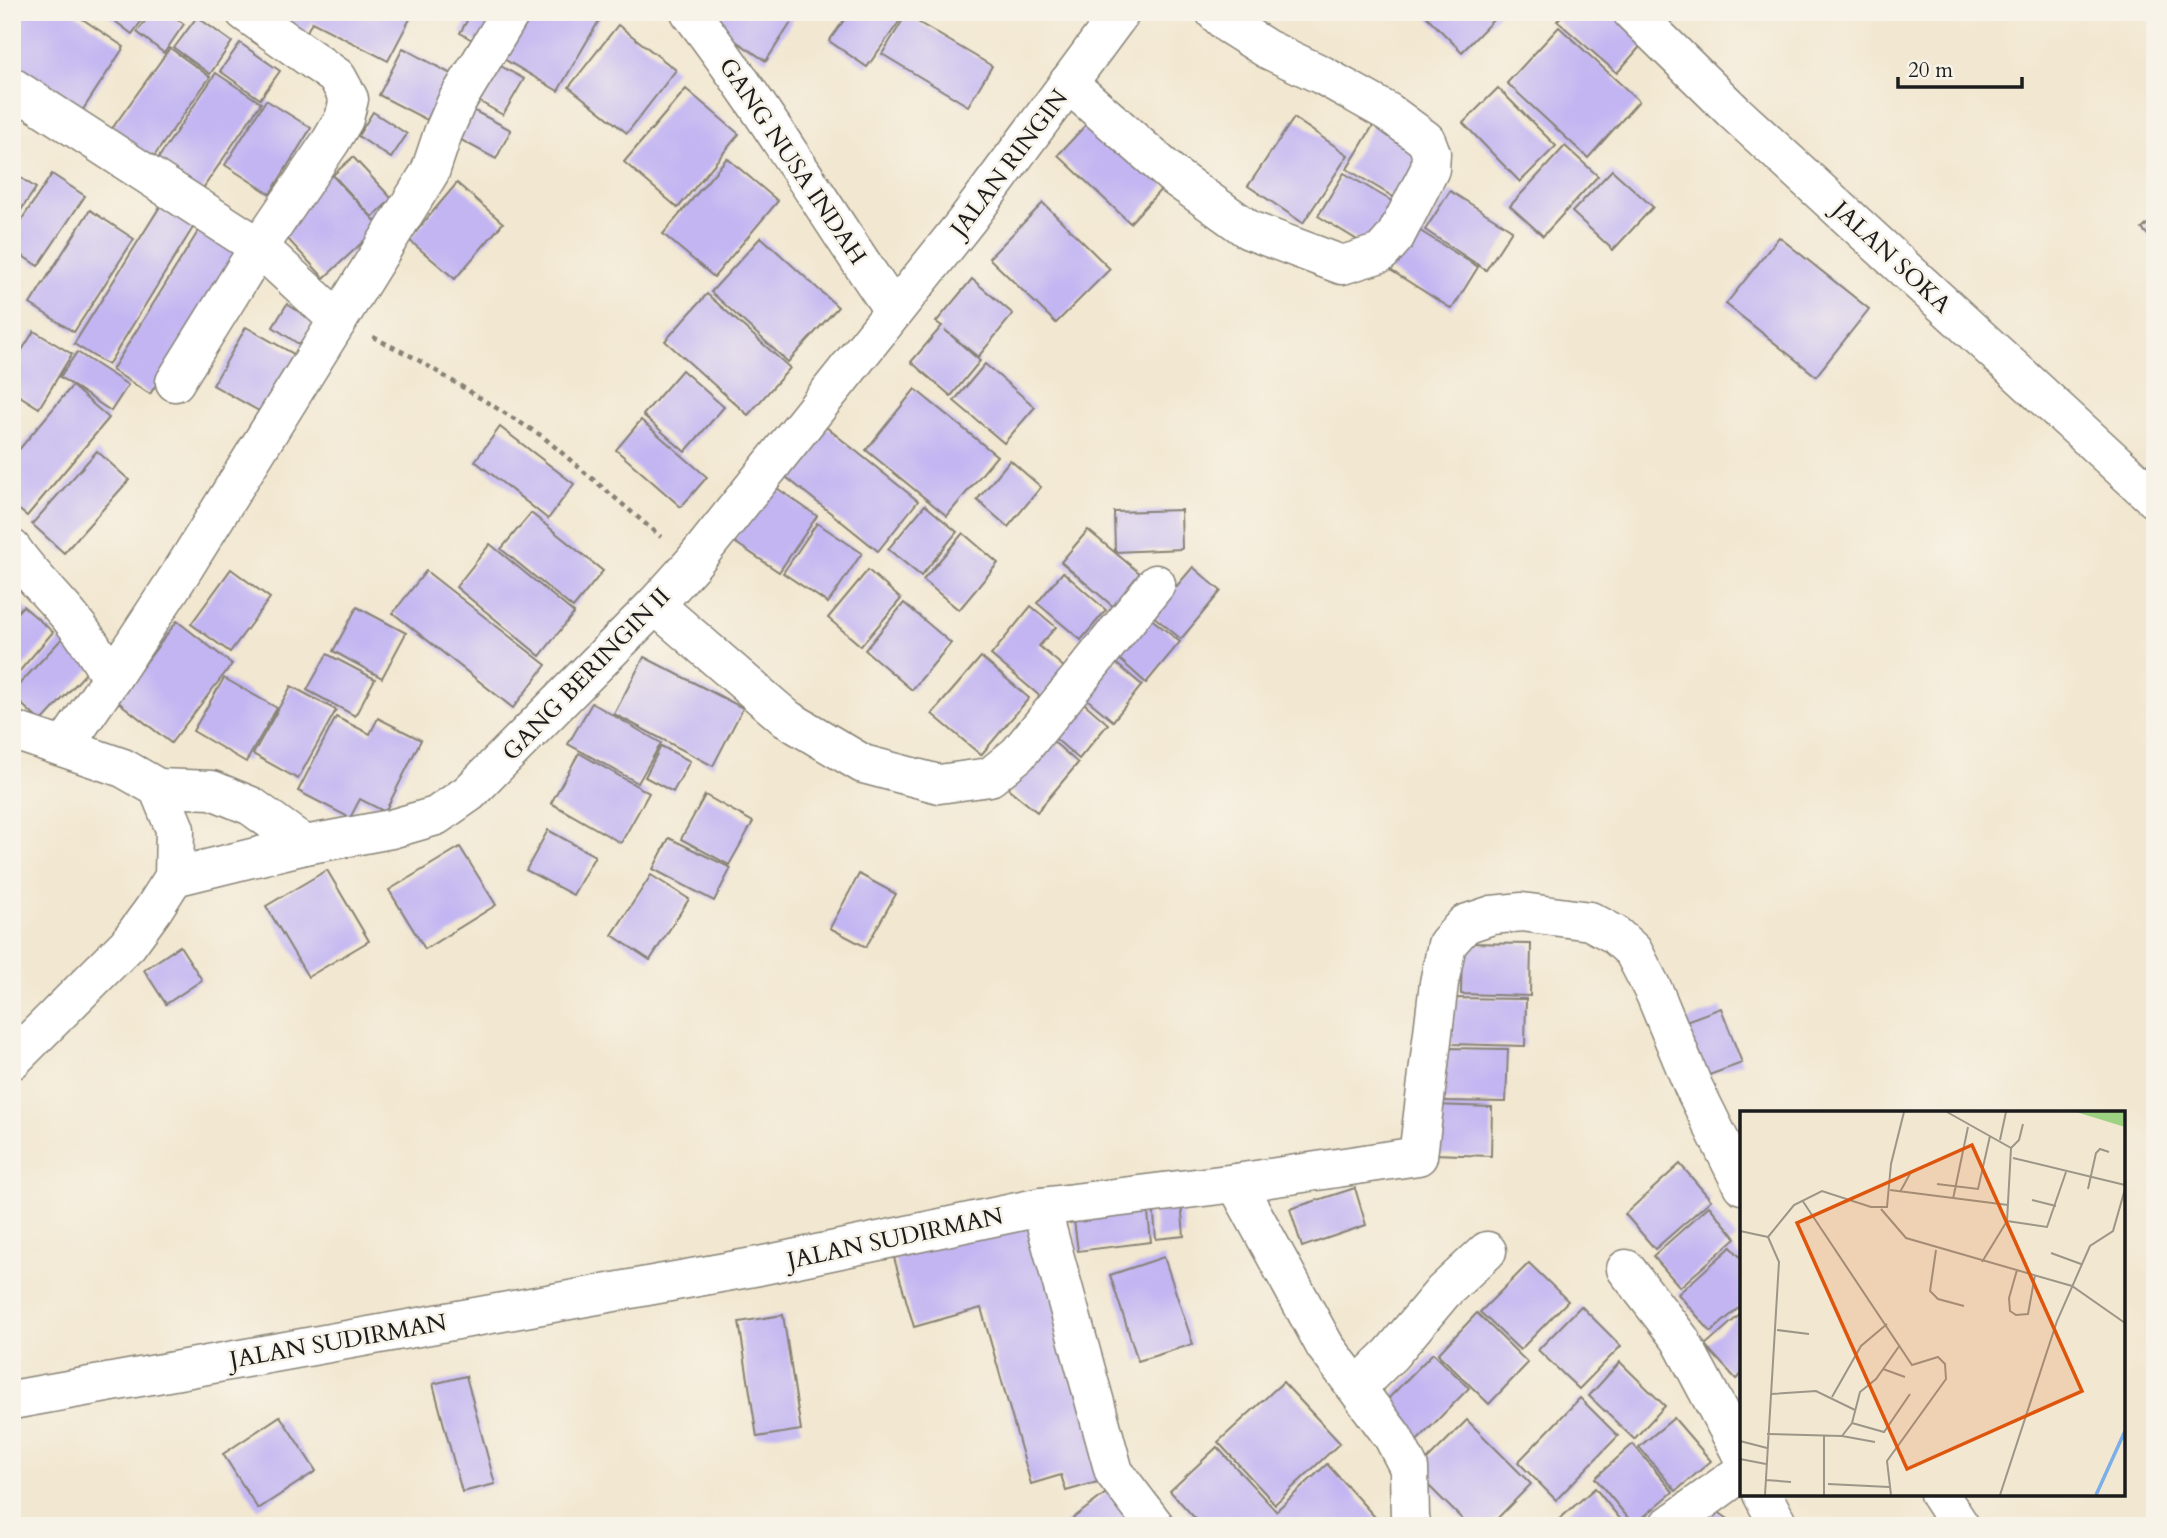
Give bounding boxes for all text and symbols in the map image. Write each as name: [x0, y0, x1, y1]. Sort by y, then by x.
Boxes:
scale bar: [1898, 46, 2022, 90]
street label: GANG NUSA INDAH: [711, 51, 874, 271]
text: 20 m: [1908, 56, 1953, 85]
street label: JALAN RINGIN: [941, 82, 1076, 246]
street label: JALAN SOKA: [1823, 192, 1959, 322]
street label: GANG BERINGIN II: [495, 581, 678, 768]
inset map: [1740, 1111, 2125, 1496]
street label: JALAN SUDIRMAN: [781, 1199, 1007, 1278]
street label: JALAN SUDIRMAN: [224, 1306, 450, 1377]

